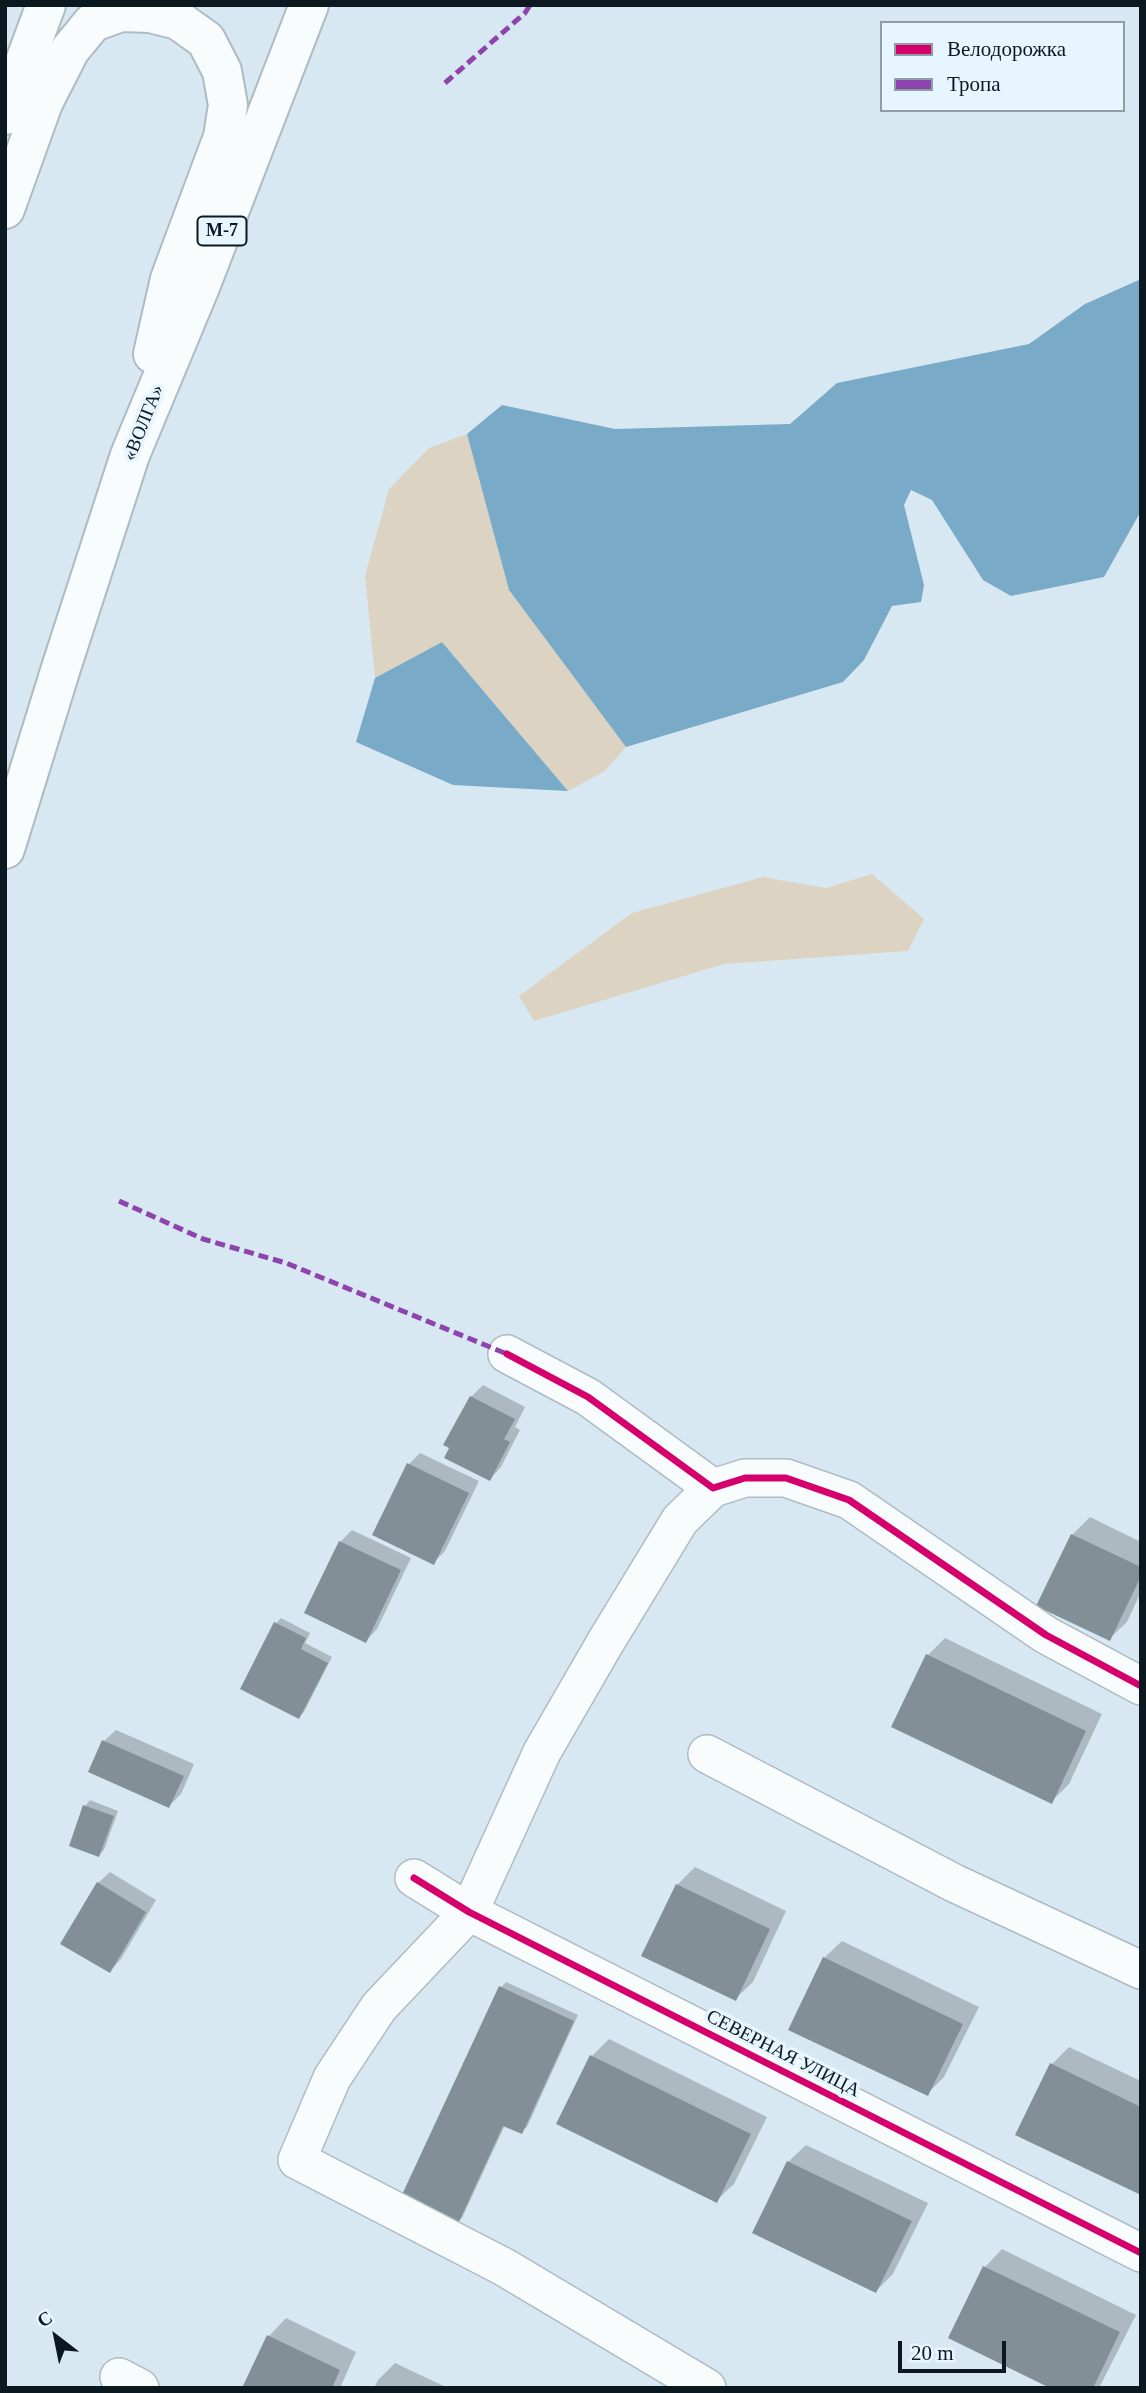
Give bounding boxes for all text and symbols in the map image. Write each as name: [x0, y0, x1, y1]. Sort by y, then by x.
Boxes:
legend: [880, 21, 1125, 112]
text: Велодорожка: [947, 37, 1066, 61]
text: Тропа: [947, 72, 1001, 96]
road number: М-7: [198, 216, 246, 246]
street label: «ВОЛГА»: [118, 382, 170, 464]
street label: СЕВЕРНАЯ УЛИЦА: [702, 2005, 864, 2103]
north arrow: [21, 2302, 91, 2372]
text: С: [33, 2306, 56, 2331]
scale bar: [901, 2326, 1010, 2370]
text: 20 m: [911, 2341, 954, 2365]

